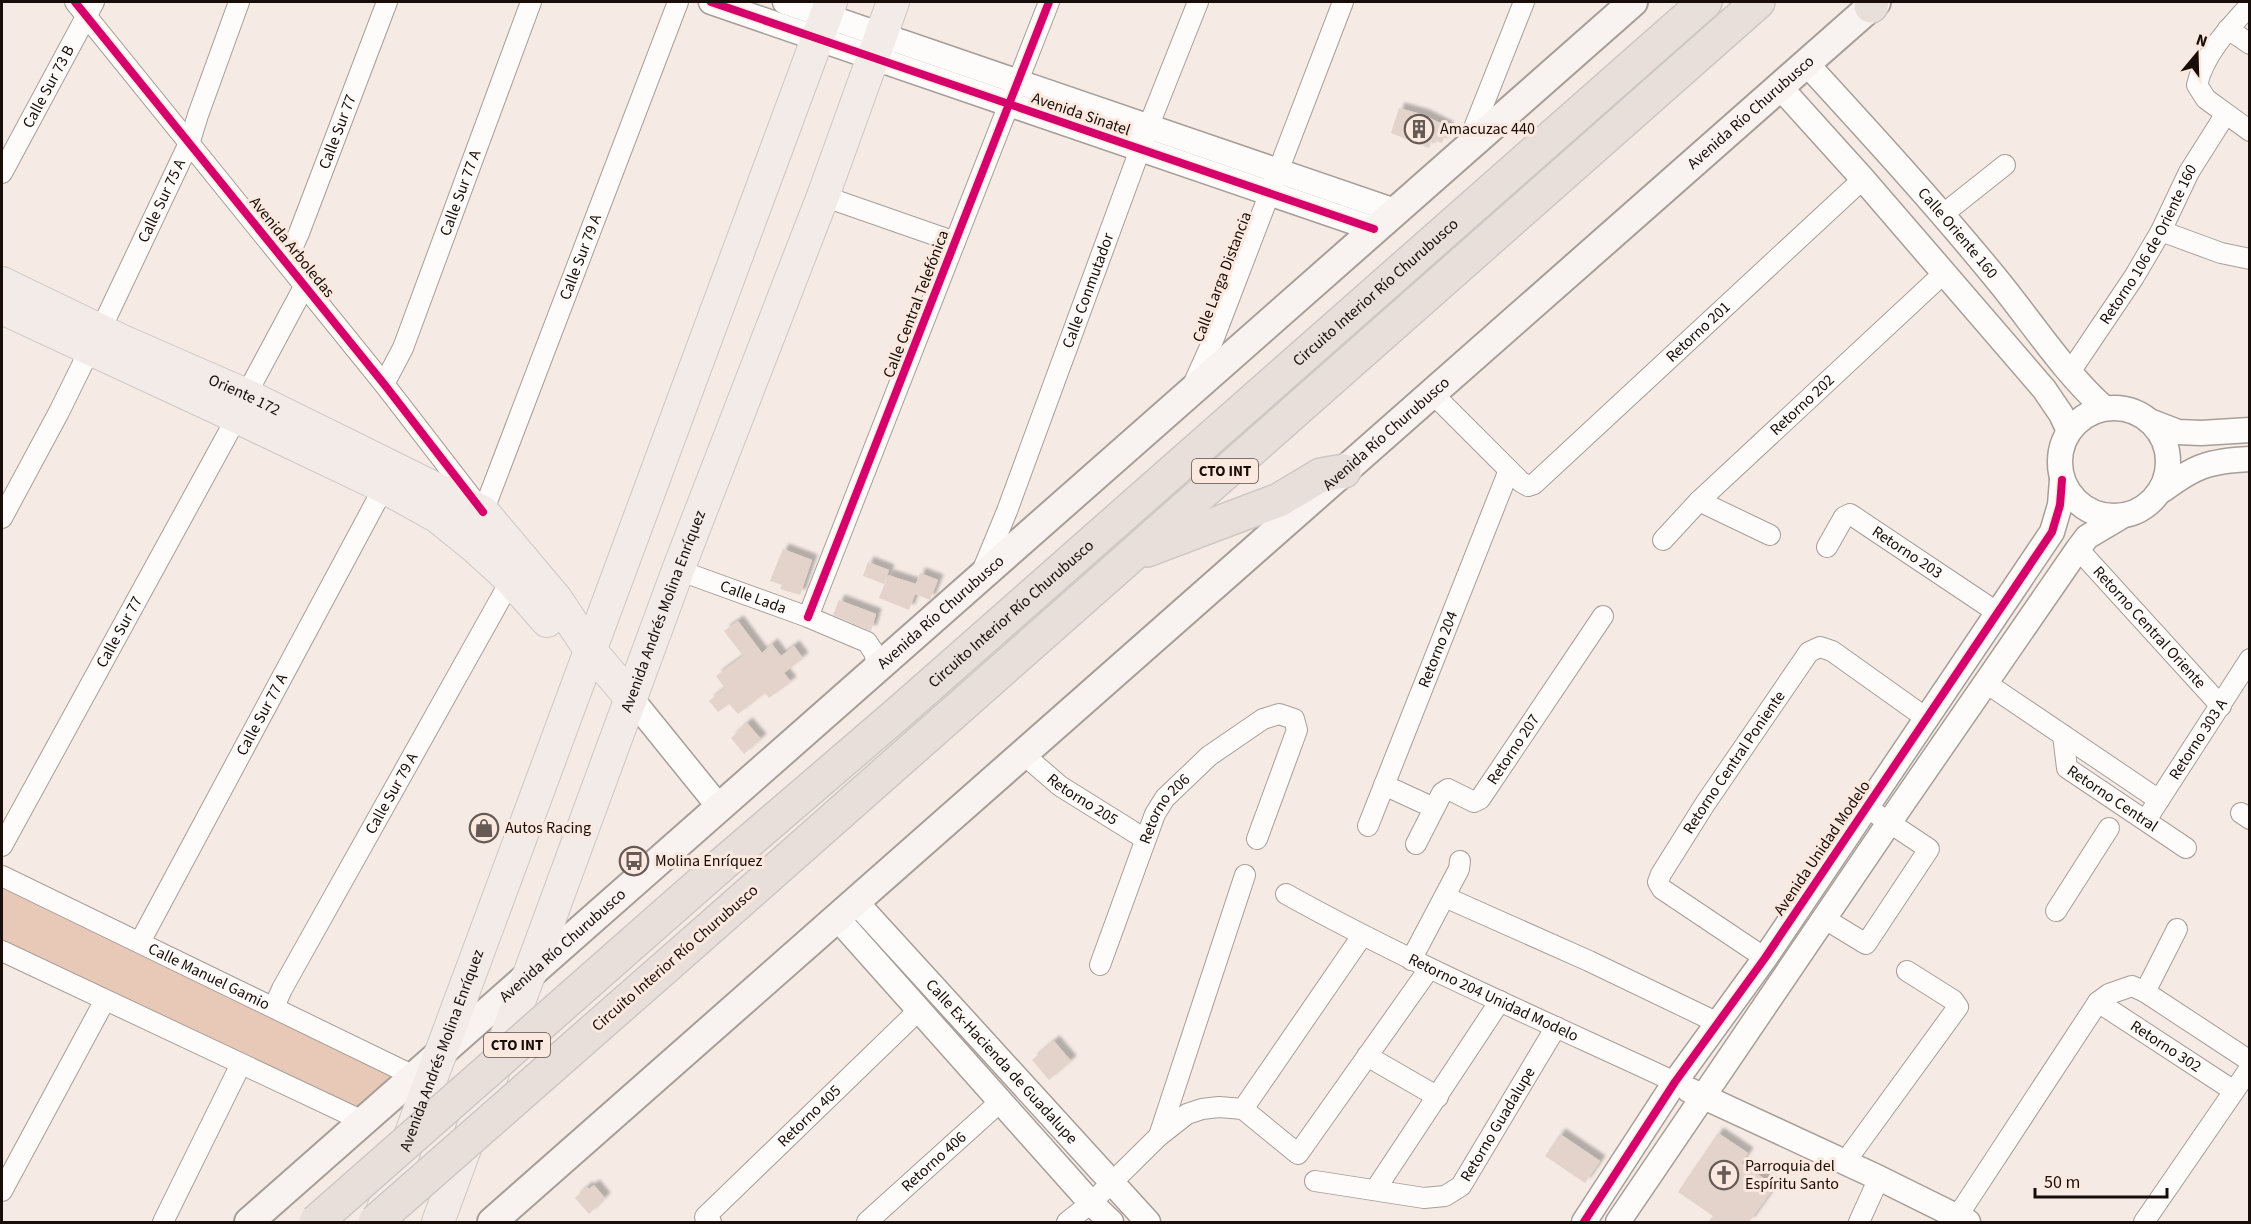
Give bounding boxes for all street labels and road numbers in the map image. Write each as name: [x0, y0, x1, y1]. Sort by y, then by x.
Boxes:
street label: Calle Sur 73 B: [17, 41, 80, 132]
street label: Avenida Río Churubusco: [1683, 50, 1819, 174]
street label: Avenida Sinatel: [1029, 87, 1133, 141]
street label: Calle Sur 77: [313, 91, 362, 172]
street label: Calle Sur 77 A: [434, 146, 486, 239]
street label: Calle Sur 75 A: [132, 155, 191, 246]
street label: Retorno 106 de Oriente 160: [2094, 160, 2202, 329]
street label: Calle Oriente 160: [1913, 183, 2003, 283]
street label: Avenida Arboledas: [244, 192, 340, 302]
street label: Calle Larga Distancia: [1187, 209, 1257, 345]
street label: Calle Sur 79 A: [554, 211, 607, 303]
street label: Circuito Interior Río Churubusco: [1288, 213, 1463, 372]
street label: Calle Central Telefónica: [878, 227, 954, 381]
street label: Calle Conmutador: [1057, 229, 1120, 351]
street label: Retorno 201: [1661, 296, 1735, 367]
street label: Oriente 172: [205, 369, 284, 421]
street label: Retorno 202: [1765, 369, 1839, 441]
street label: Avenida Río Churubusco: [1318, 372, 1454, 496]
road number: CTO INT: [1192, 459, 1258, 483]
street label: Avenida Andrés Molina Enríquez: [616, 507, 711, 715]
street label: Retorno 203: [1868, 521, 1947, 584]
street label: Circuito Interior Río Churubusco: [923, 535, 1099, 693]
street label: Avenida Río Churubusco: [872, 550, 1009, 674]
street label: Retorno Central Oriente: [2088, 561, 2211, 693]
street label: Calle Lada: [717, 575, 790, 619]
street label: Calle Sur 77: [91, 592, 148, 672]
street label: Retorno 204: [1413, 608, 1463, 691]
street label: Calle Sur 77 A: [231, 669, 293, 760]
street label: Retorno Central Poniente: [1678, 686, 1790, 838]
street label: Retorno 303 A: [2164, 694, 2233, 784]
street label: Retorno 207: [1482, 710, 1545, 789]
street label: Calle Sur 79 A: [360, 748, 423, 838]
street label: Retorno Central: [2063, 760, 2162, 837]
street label: Retorno 205: [1042, 768, 1122, 831]
street label: Retorno 206: [1134, 769, 1195, 847]
street label: Avenida Unidad Modelo: [1769, 776, 1875, 920]
street label: Circuito Interior Río Churubusco: [587, 879, 763, 1037]
street label: Avenida Río Churubusco: [494, 884, 631, 1008]
street label: Calle Manuel Gamio: [144, 938, 273, 1015]
street label: Avenida Andrés Molina Enríquez: [394, 946, 489, 1155]
street label: Retorno 204 Unidad Modelo: [1404, 948, 1582, 1047]
street label: Calle Ex-Hacienda de Guadalupe: [921, 974, 1083, 1149]
street label: Retorno 302: [2126, 1015, 2206, 1078]
road number: CTO INT: [484, 1033, 550, 1057]
street label: Retorno Guadalupe: [1455, 1063, 1541, 1186]
street label: Retorno 405: [773, 1080, 846, 1152]
street label: Retorno 406: [896, 1126, 971, 1197]

